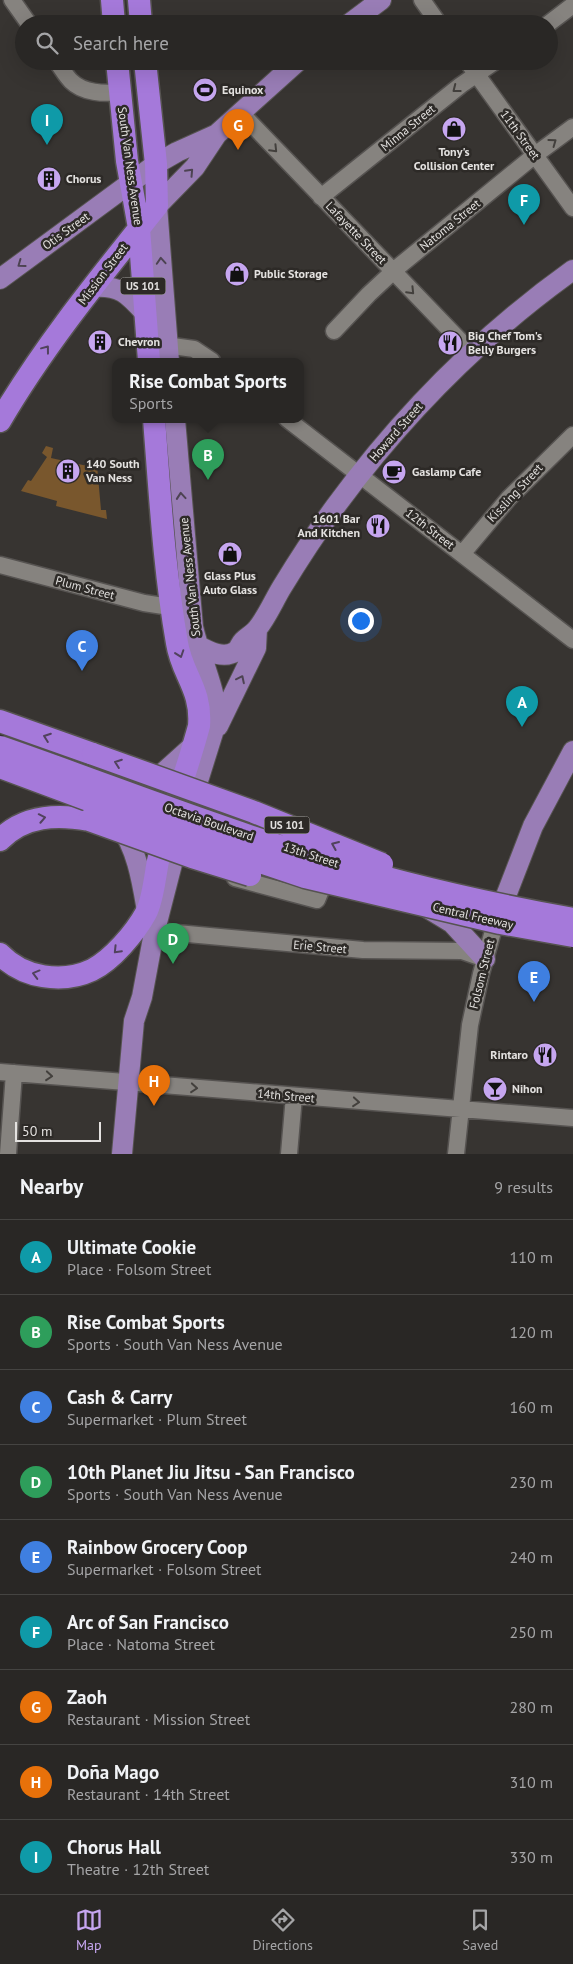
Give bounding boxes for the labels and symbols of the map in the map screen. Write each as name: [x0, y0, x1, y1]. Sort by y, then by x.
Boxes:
sports icon: Equinox: [192, 77, 218, 103]
place label: Equinox: [222, 82, 264, 97]
one-way arrow: [453, 83, 462, 91]
street label: Minna Street: [377, 101, 438, 154]
pin: I: [31, 104, 63, 145]
street label: South Van Ness Avenue: [115, 106, 146, 226]
street label: 11th Street: [497, 107, 543, 162]
pin: G: [222, 109, 254, 150]
shop icon: Tony's Collision Center: [441, 116, 467, 142]
one-way arrow: [547, 139, 556, 147]
one-way arrow: [268, 143, 277, 152]
place label: Tony's Collision Center: [414, 144, 495, 173]
building icon: Chorus: [36, 166, 62, 192]
one-way arrow: [184, 169, 193, 178]
place label: Chorus: [66, 171, 101, 186]
pin: F: [508, 184, 540, 225]
street label: Natoma Street: [416, 196, 483, 254]
street label: Lafayette Street: [323, 198, 390, 267]
street label: Otis Street: [39, 209, 92, 253]
street label: Mission Street: [75, 240, 131, 307]
one-way arrow: [156, 257, 167, 265]
one-way arrow: [18, 258, 27, 266]
shop icon: Public Storage: [224, 261, 250, 287]
place label: Public Storage: [254, 266, 328, 281]
road number: US 101: [120, 278, 166, 294]
one-way arrow: [405, 285, 414, 294]
place label: Big Chef Tom's Belly Burgers: [468, 328, 542, 357]
building icon: Chevron: [87, 329, 113, 355]
restaurant icon: Big Chef Tom's Belly Burgers: [437, 330, 463, 356]
place label: Chevron: [118, 334, 160, 349]
one-way arrow: [40, 345, 49, 355]
street label: Howard Street: [366, 399, 425, 464]
pin: B: [192, 439, 224, 480]
place label: 140 South Van Ness: [85, 456, 139, 485]
building icon: 140 South Van Ness: [55, 458, 81, 484]
cafe icon: Gaslamp Cafe: [381, 459, 407, 485]
street label: Kissling Street: [484, 460, 545, 525]
place label: Gaslamp Cafe: [412, 464, 481, 479]
one-way arrow: [176, 491, 187, 499]
street label: 12th Street: [403, 505, 458, 552]
place label: 1601 Bar And Kitchen: [298, 511, 361, 540]
restaurant icon: 1601 Bar And Kitchen: [365, 513, 391, 539]
street label: South Van Ness Avenue: [176, 517, 203, 637]
shop icon: Glass Plus Auto Glass: [217, 541, 243, 567]
place label: Glass Plus Auto Glass: [203, 568, 257, 597]
street label: Plum Street: [54, 572, 116, 603]
your location: [348, 608, 374, 634]
pin: C: [66, 630, 98, 671]
one-way arrow: [174, 650, 184, 658]
one-way arrow: [235, 676, 245, 685]
pin: A: [506, 686, 538, 727]
one-way arrow: [43, 733, 52, 743]
one-way arrow: [114, 759, 122, 769]
street label: Octavia Boulevard: [163, 799, 256, 844]
one-way arrow: [37, 814, 46, 824]
road number: US 101: [264, 816, 310, 834]
street label: 13th Street: [281, 838, 341, 871]
one-way arrow: [331, 841, 340, 851]
street label: Central Freeway: [431, 899, 515, 932]
pin: D: [157, 923, 189, 964]
street label: Erie Street: [293, 937, 347, 956]
street label: Folsom Street: [466, 938, 497, 1010]
one-way arrow: [114, 944, 123, 953]
pin: E: [518, 961, 550, 1002]
one-way arrow: [32, 970, 40, 980]
restaurant icon: Rintaro: [532, 1042, 558, 1068]
place label: Rintaro: [490, 1047, 529, 1062]
pin: H: [138, 1065, 170, 1106]
one-way arrow: [45, 1070, 53, 1081]
bar icon: Nihon: [482, 1076, 508, 1102]
place label: Nihon: [512, 1081, 543, 1096]
one-way arrow: [190, 1082, 198, 1093]
street label: 14th Street: [257, 1086, 315, 1105]
one-way arrow: [353, 1096, 361, 1107]
scale bar: [15, 1119, 101, 1142]

